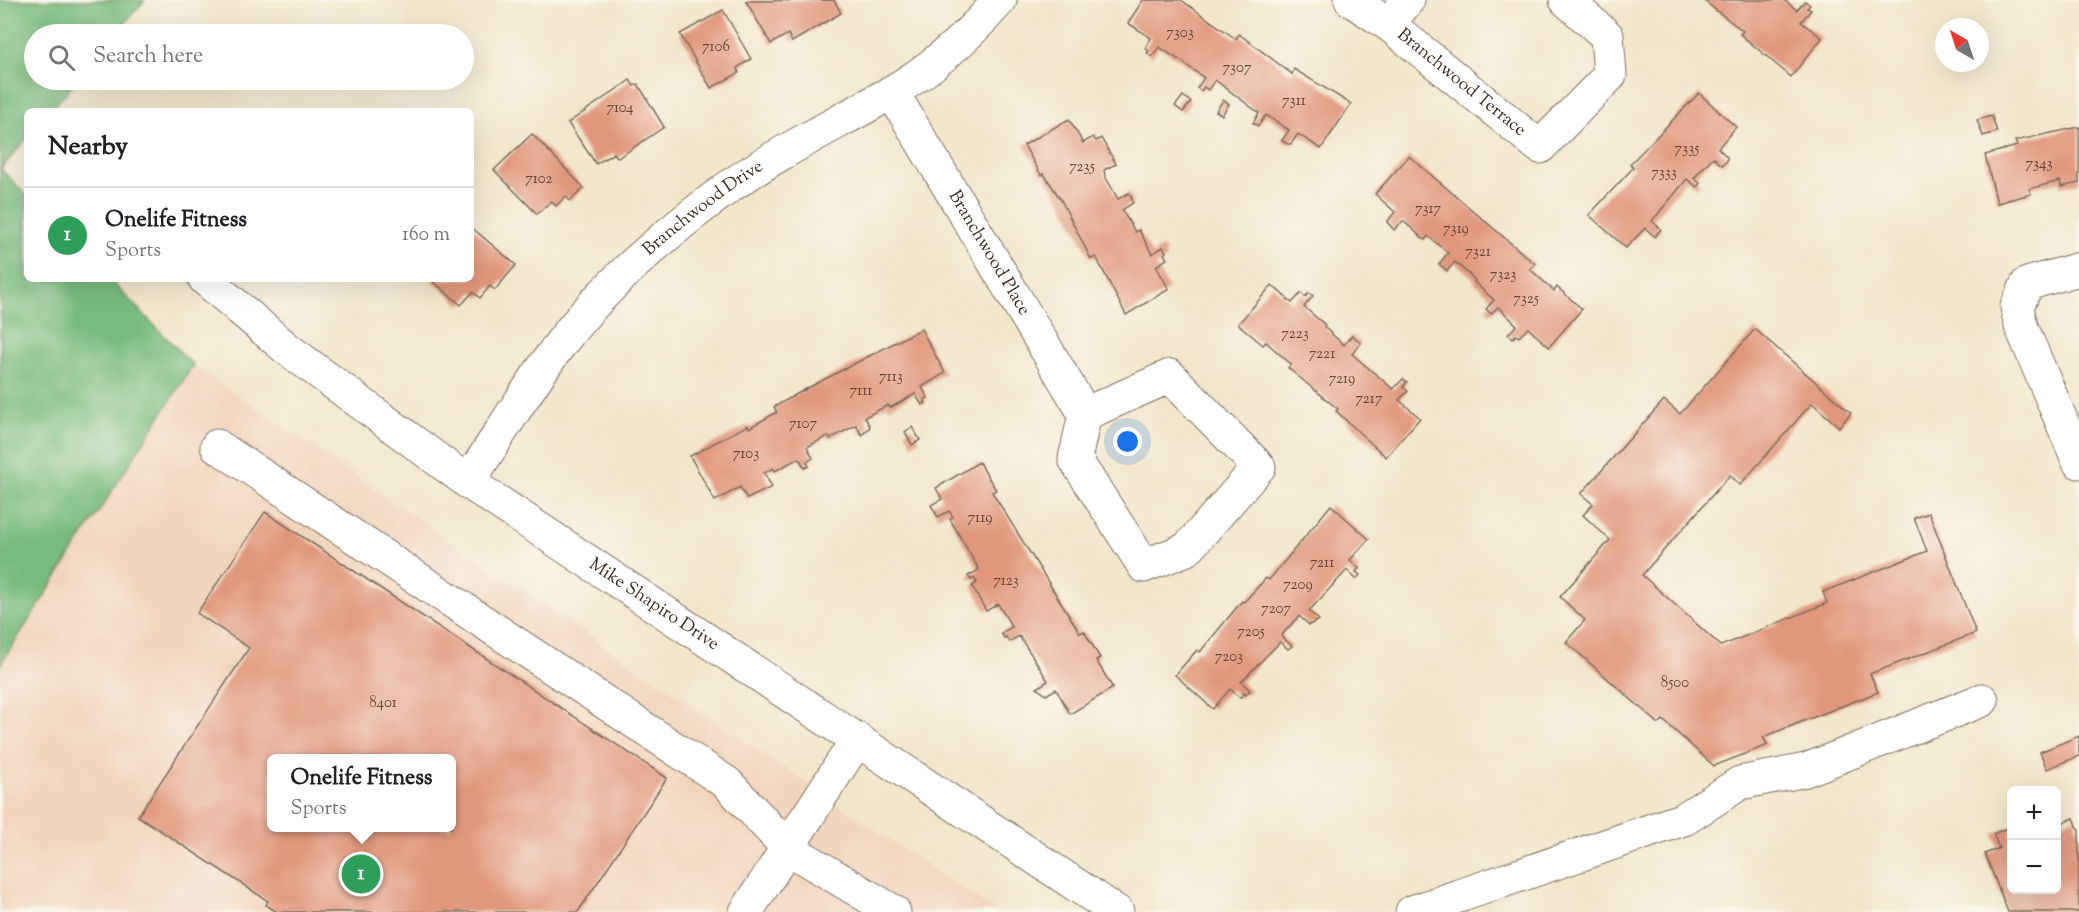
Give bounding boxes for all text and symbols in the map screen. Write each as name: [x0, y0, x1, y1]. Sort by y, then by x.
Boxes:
north arrow: [1935, 18, 1989, 72]
house number: 7303: [1166, 23, 1194, 44]
street label: Branchwood Terrace: [1391, 23, 1531, 143]
search box: [24, 24, 474, 90]
house number: 7106: [702, 37, 730, 58]
icon: search: [45, 41, 78, 74]
text: Search here: [93, 41, 203, 73]
house number: 7307: [1223, 58, 1252, 79]
house number: 7311: [1282, 91, 1306, 112]
house number: 7104: [606, 98, 634, 119]
text: Nearby: [48, 129, 128, 166]
house number: 7335: [1675, 139, 1699, 160]
street label: Branchwood Drive: [638, 154, 769, 263]
house number: 7343: [2025, 154, 2053, 175]
house number: 7235: [1069, 157, 1095, 178]
house number: 7333: [1651, 163, 1677, 184]
house number: 7102: [525, 169, 553, 190]
street label: Branchwood Place: [941, 186, 1036, 321]
house number: 7317: [1415, 199, 1442, 220]
text: Onelife Fitness: [105, 205, 247, 237]
house number: 7319: [1443, 219, 1469, 240]
text: 1: [64, 221, 71, 250]
text: 160 m: [402, 221, 450, 250]
text: Sports: [105, 237, 161, 266]
house number: 7321: [1465, 242, 1491, 263]
house number: 7323: [1490, 265, 1516, 286]
house number: 7325: [1513, 289, 1539, 310]
house number: 7223: [1281, 324, 1309, 345]
house number: 7221: [1309, 344, 1335, 365]
house number: 7113: [879, 367, 903, 388]
house number: 7219: [1329, 369, 1355, 390]
house number: 7111: [850, 381, 872, 402]
house number: 7217: [1355, 389, 1383, 410]
house number: 7107: [789, 414, 817, 435]
your location: [1113, 427, 1142, 456]
house number: 7103: [733, 444, 759, 465]
house number: 7119: [968, 508, 992, 529]
street label: Mike Shapiro Drive: [583, 552, 724, 658]
house number: 7211: [1310, 553, 1334, 574]
house number: 7123: [993, 571, 1019, 592]
house number: 7209: [1283, 575, 1313, 596]
house number: 7207: [1261, 599, 1291, 620]
house number: 7205: [1237, 622, 1265, 643]
house number: 7203: [1215, 647, 1243, 668]
house number: 8500: [1661, 673, 1689, 694]
house number: 8401: [369, 693, 397, 714]
popup: [267, 754, 456, 832]
text: Onelife Fitness: [290, 763, 433, 795]
map controls: [2007, 786, 2061, 894]
button: +: [2007, 786, 2061, 840]
text: Sports: [290, 795, 347, 824]
button: −: [2007, 840, 2061, 894]
pin: 1: [342, 852, 380, 896]

